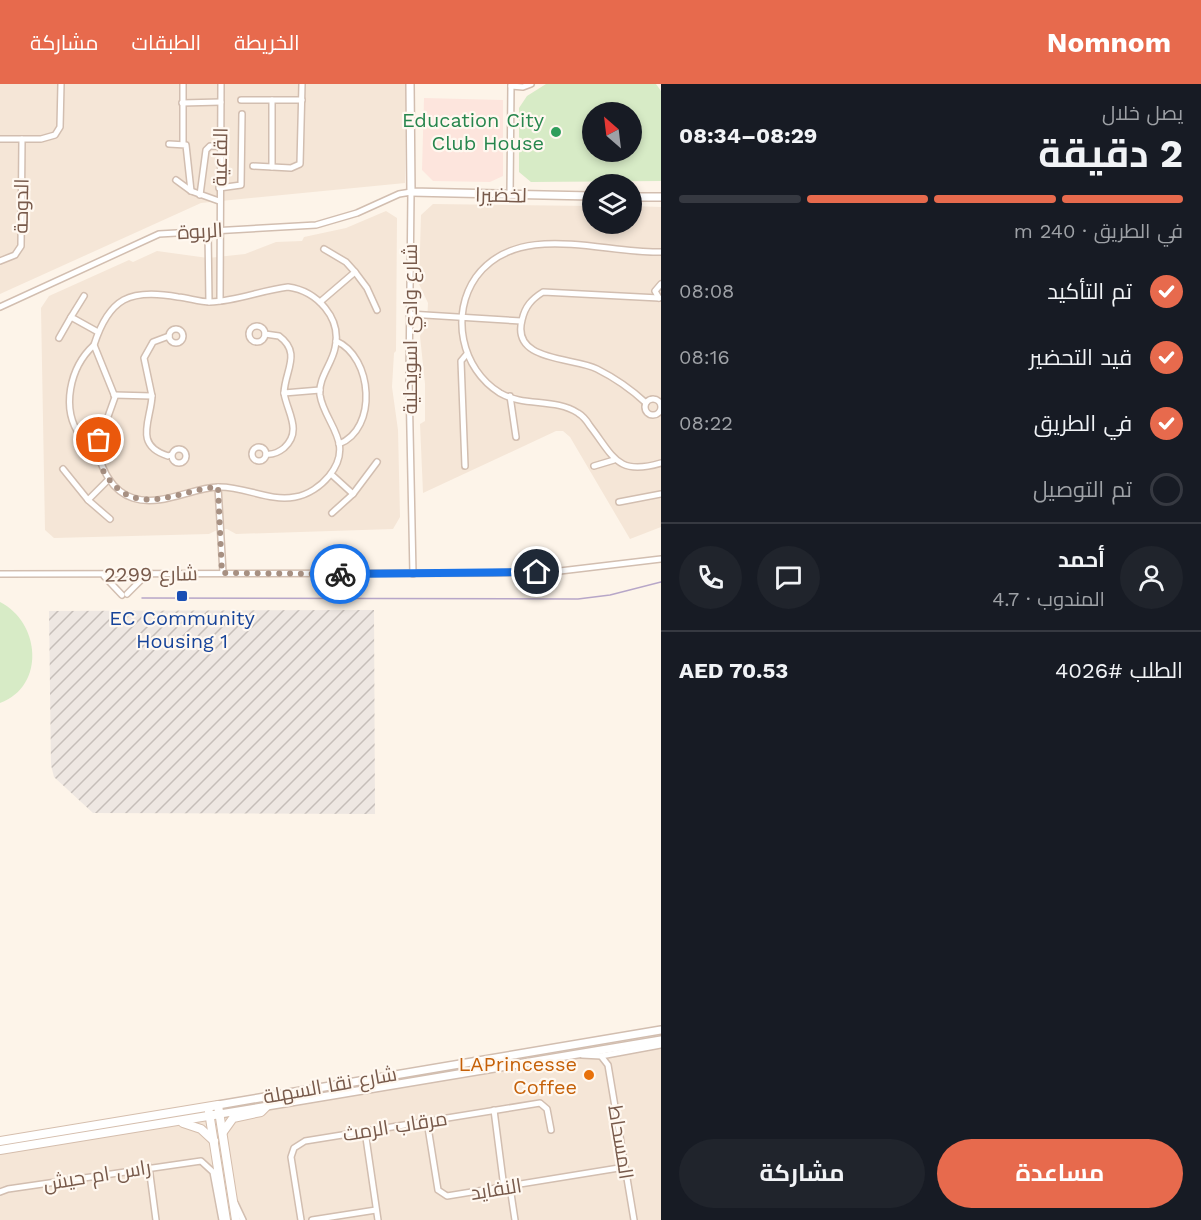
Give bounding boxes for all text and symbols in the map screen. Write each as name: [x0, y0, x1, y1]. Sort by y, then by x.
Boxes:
text: Nomnom: [1047, 26, 1171, 59]
text: مشاركة: [30, 30, 99, 55]
text: الطبقات: [132, 30, 201, 55]
text: الخريطة: [234, 30, 300, 55]
text: يصل خلال: [1102, 101, 1183, 125]
north arrow: [582, 102, 642, 162]
map controls: [582, 102, 642, 234]
place label: Education City Club House: [402, 108, 545, 155]
text: 08:29–08:34: [679, 123, 817, 148]
marker: Education City Club House: [549, 125, 563, 139]
street label: القاعية: [207, 127, 233, 187]
text: 2 دقيقة: [1038, 131, 1183, 176]
button: layers: [582, 174, 642, 234]
street label: الدوحة: [9, 178, 33, 234]
street label: لخضيرا: [475, 183, 527, 207]
street label: الربوة: [177, 218, 223, 244]
text: في الطريق · 240 m: [1014, 219, 1183, 243]
street label: شارع وادي اسويحلية: [398, 244, 426, 414]
icon: check: [1150, 275, 1183, 308]
text: 08:08: [679, 279, 734, 303]
text: تم التأكيد: [1047, 279, 1132, 304]
icon: check: [1150, 341, 1183, 374]
text: 08:16: [679, 345, 730, 369]
text: قيد التحضير: [1029, 345, 1132, 370]
icon: check: [1150, 407, 1183, 440]
text: 08:22: [679, 411, 733, 435]
text: في الطريق: [1034, 411, 1132, 436]
pin: [73, 414, 124, 465]
icon: bag: [82, 423, 115, 456]
text: تم التوصيل: [1033, 477, 1132, 502]
courier: [310, 544, 370, 604]
pin: [511, 546, 562, 597]
button: phone: [679, 546, 742, 609]
button: chat: [757, 546, 820, 609]
button: person: [1120, 546, 1183, 609]
text: أحمد: [1058, 547, 1105, 572]
icon: home: [520, 555, 553, 588]
icon: bike: [324, 558, 357, 591]
street label: شارع 2299: [104, 561, 198, 589]
text: المندوب · 4.7: [992, 587, 1105, 611]
marker: EC Community Housing 1: [175, 589, 189, 603]
place label: EC Community Housing 1: [109, 606, 255, 653]
text: AED 70.53: [679, 658, 788, 683]
text: الطلب #4026: [1055, 658, 1183, 683]
place label: LAPrincesse Coffee: [458, 1052, 577, 1099]
street label: شارع نقا السهلة: [261, 1061, 399, 1111]
marker: LAPrincesse Coffee: [582, 1068, 596, 1082]
street label: المسحاط: [603, 1103, 639, 1181]
street label: مرقاب الرمث: [341, 1106, 449, 1146]
button: مشاركة: [679, 1139, 925, 1208]
button: مساعدة: [937, 1139, 1183, 1208]
street label: راس ام حيش: [42, 1155, 153, 1197]
street label: النفايد: [469, 1173, 523, 1205]

